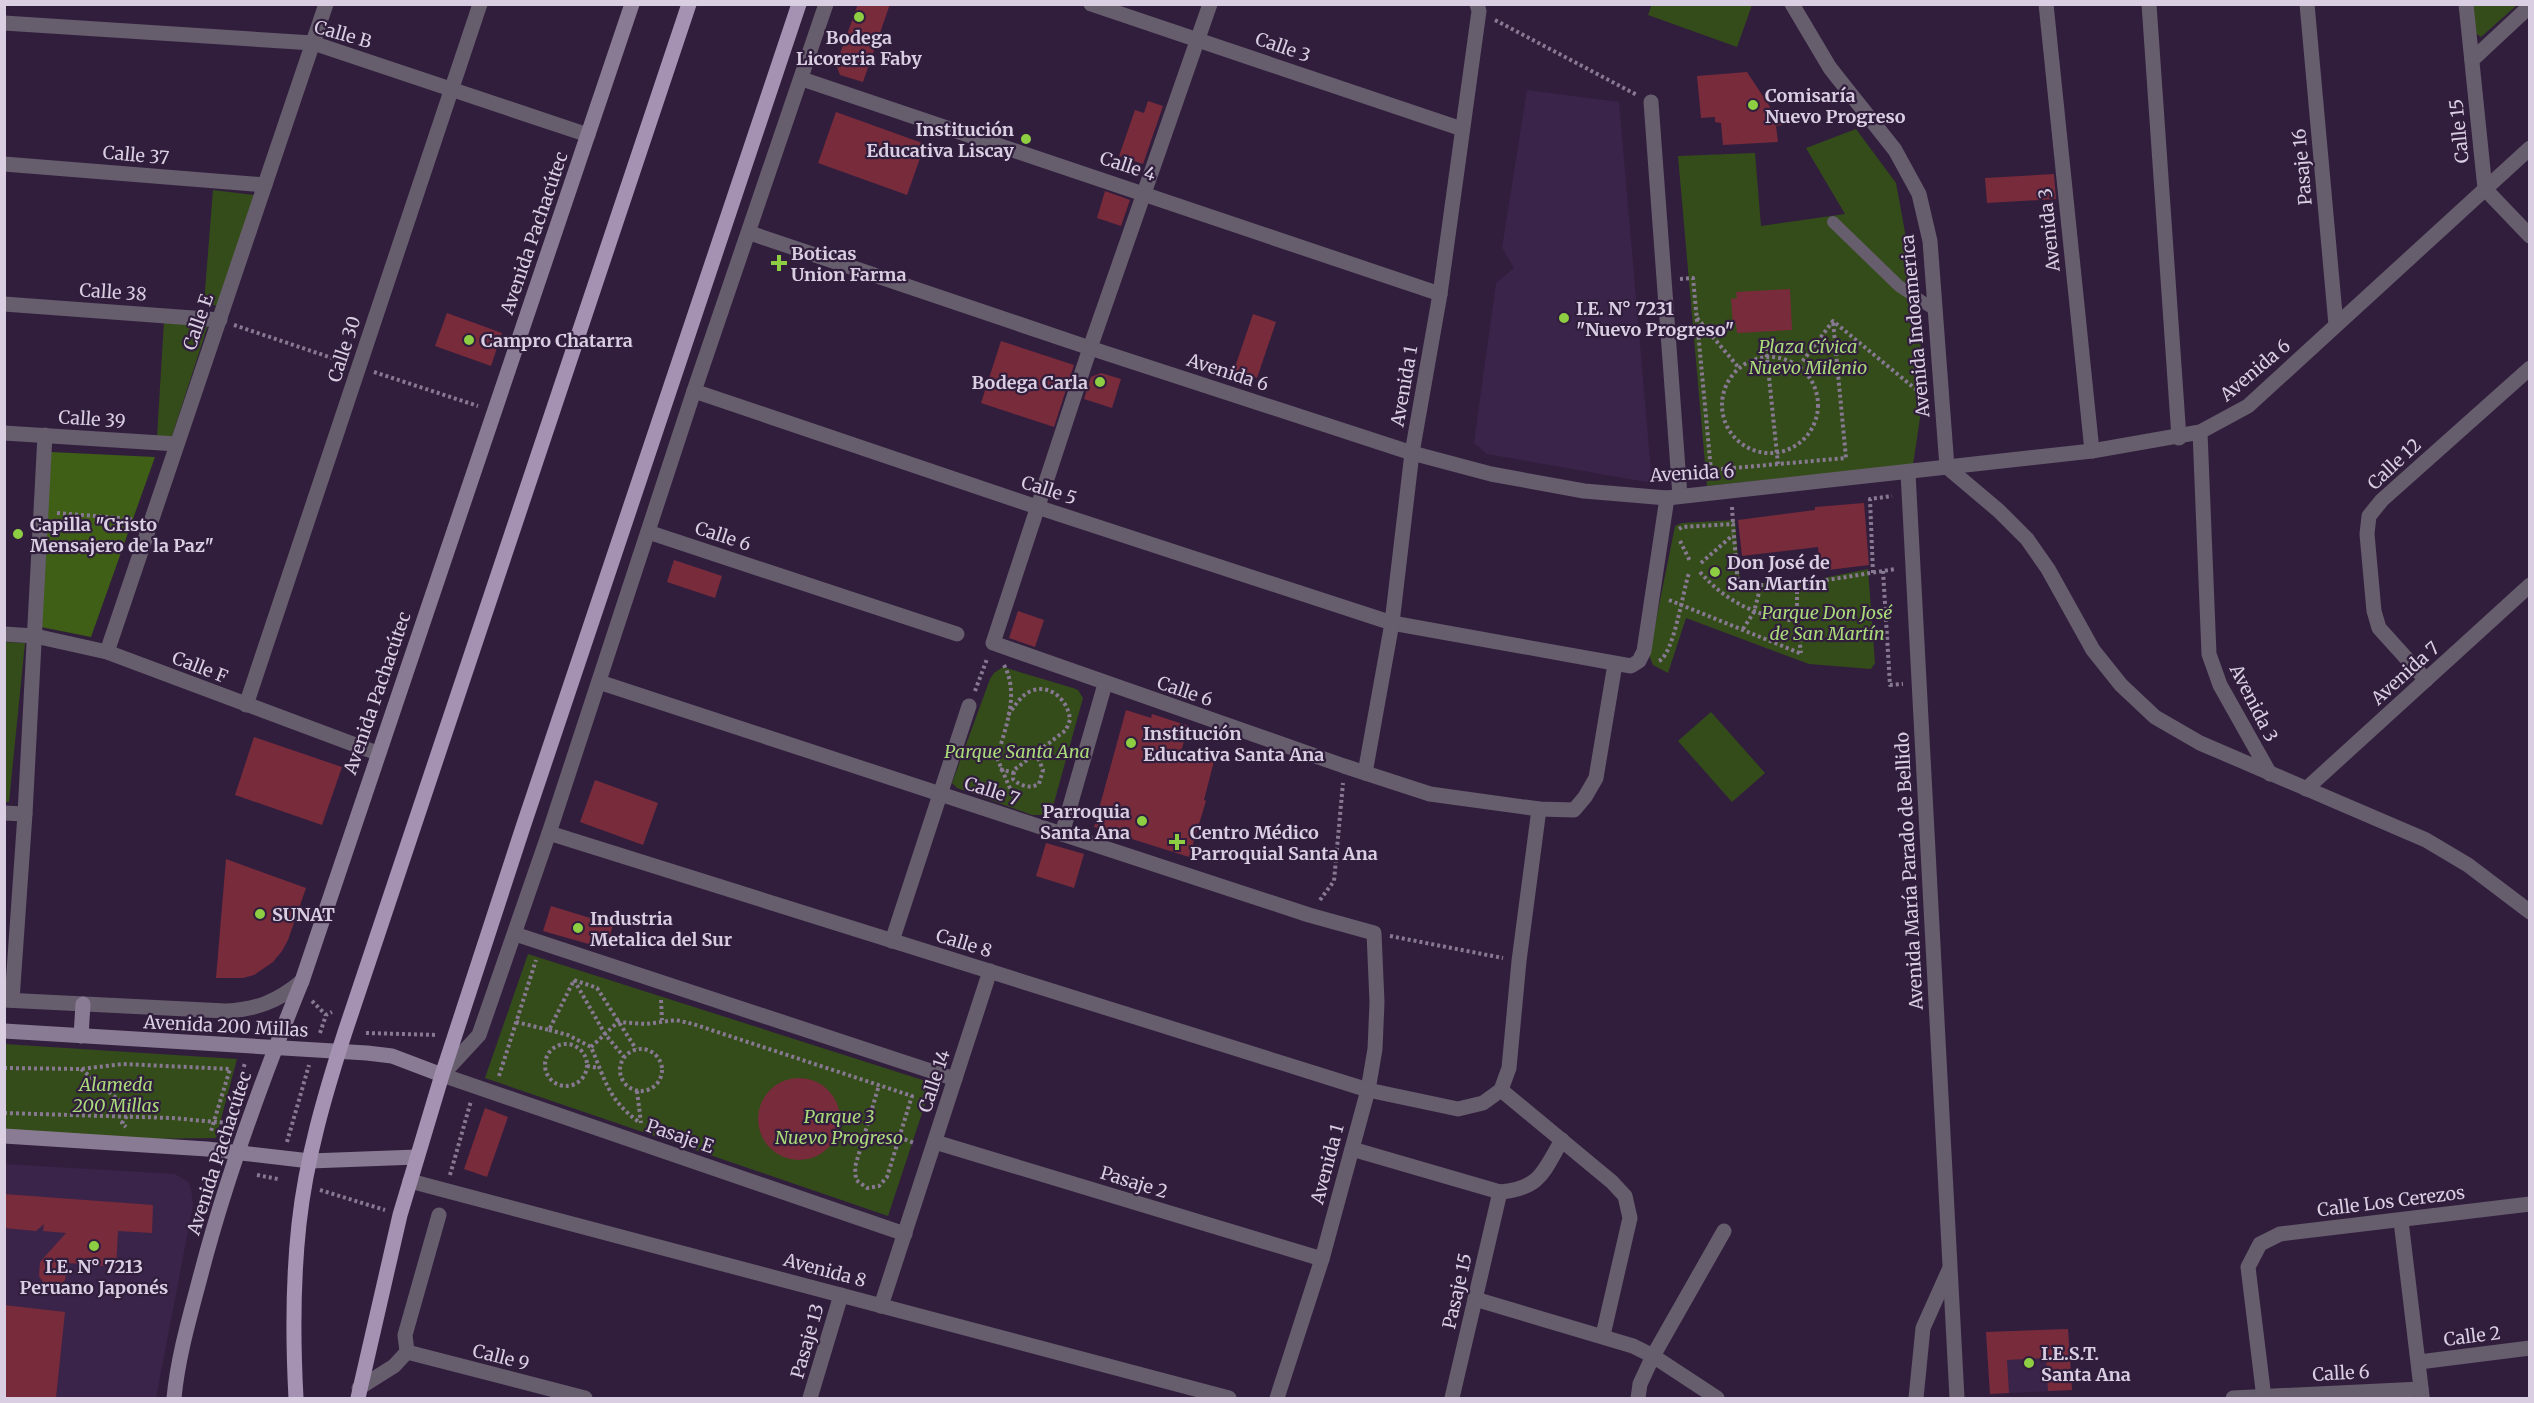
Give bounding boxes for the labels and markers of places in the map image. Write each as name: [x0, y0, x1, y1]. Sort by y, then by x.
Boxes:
marker: Bodega Licoreria Faby: [852, 10, 866, 24]
place label: Bodega Licoreria Faby: [796, 26, 922, 70]
place label: Comisaría Nuevo Progreso: [1765, 84, 1906, 128]
marker: Comisaría Nuevo Progreso: [1746, 98, 1760, 112]
place label: Institución Educativa Liscay: [866, 118, 1014, 162]
marker: Institución Educativa Liscay: [1019, 132, 1033, 146]
place label: Boticas Union Farma: [791, 242, 906, 286]
marker: Boticas Union Farma: [772, 256, 786, 270]
place label: I.E. N° 7231 "Nuevo Progreso": [1576, 297, 1734, 341]
marker: I.E. N° 7231 "Nuevo Progreso": [1557, 311, 1571, 325]
place label: Campro Chatarra: [481, 329, 633, 352]
marker: Campro Chatarra: [462, 333, 476, 347]
place label: Bodega Carla: [972, 371, 1088, 394]
marker: Bodega Carla: [1093, 375, 1107, 389]
place label: Capilla "Cristo Mensajero de la Paz": [30, 513, 214, 557]
marker: Capilla "Cristo Mensajero de la Paz": [11, 527, 25, 541]
place label: Don José de San Martín: [1727, 551, 1830, 595]
marker: Don José de San Martín: [1708, 565, 1722, 579]
place label: Institución Educativa Santa Ana: [1143, 722, 1324, 766]
marker: Institución Educativa Santa Ana: [1124, 736, 1138, 750]
place label: Parroquia Santa Ana: [1040, 800, 1130, 844]
marker: Parroquia Santa Ana: [1135, 814, 1149, 828]
place label: Centro Médico Parroquial Santa Ana: [1190, 821, 1378, 865]
marker: Centro Médico Parroquial Santa Ana: [1168, 833, 1186, 851]
place label: SUNAT: [272, 903, 335, 926]
marker: SUNAT: [253, 907, 267, 921]
place label: Industria Metalica del Sur: [590, 907, 732, 951]
marker: Industria Metalica del Sur: [571, 921, 585, 935]
marker: I.E. N° 7213 Peruano Japonés: [87, 1239, 101, 1253]
place label: I.E. N° 7213 Peruano Japonés: [20, 1255, 168, 1299]
place label: I.E.S.T. Santa Ana: [2041, 1342, 2131, 1386]
marker: I.E.S.T. Santa Ana: [2022, 1356, 2036, 1370]

